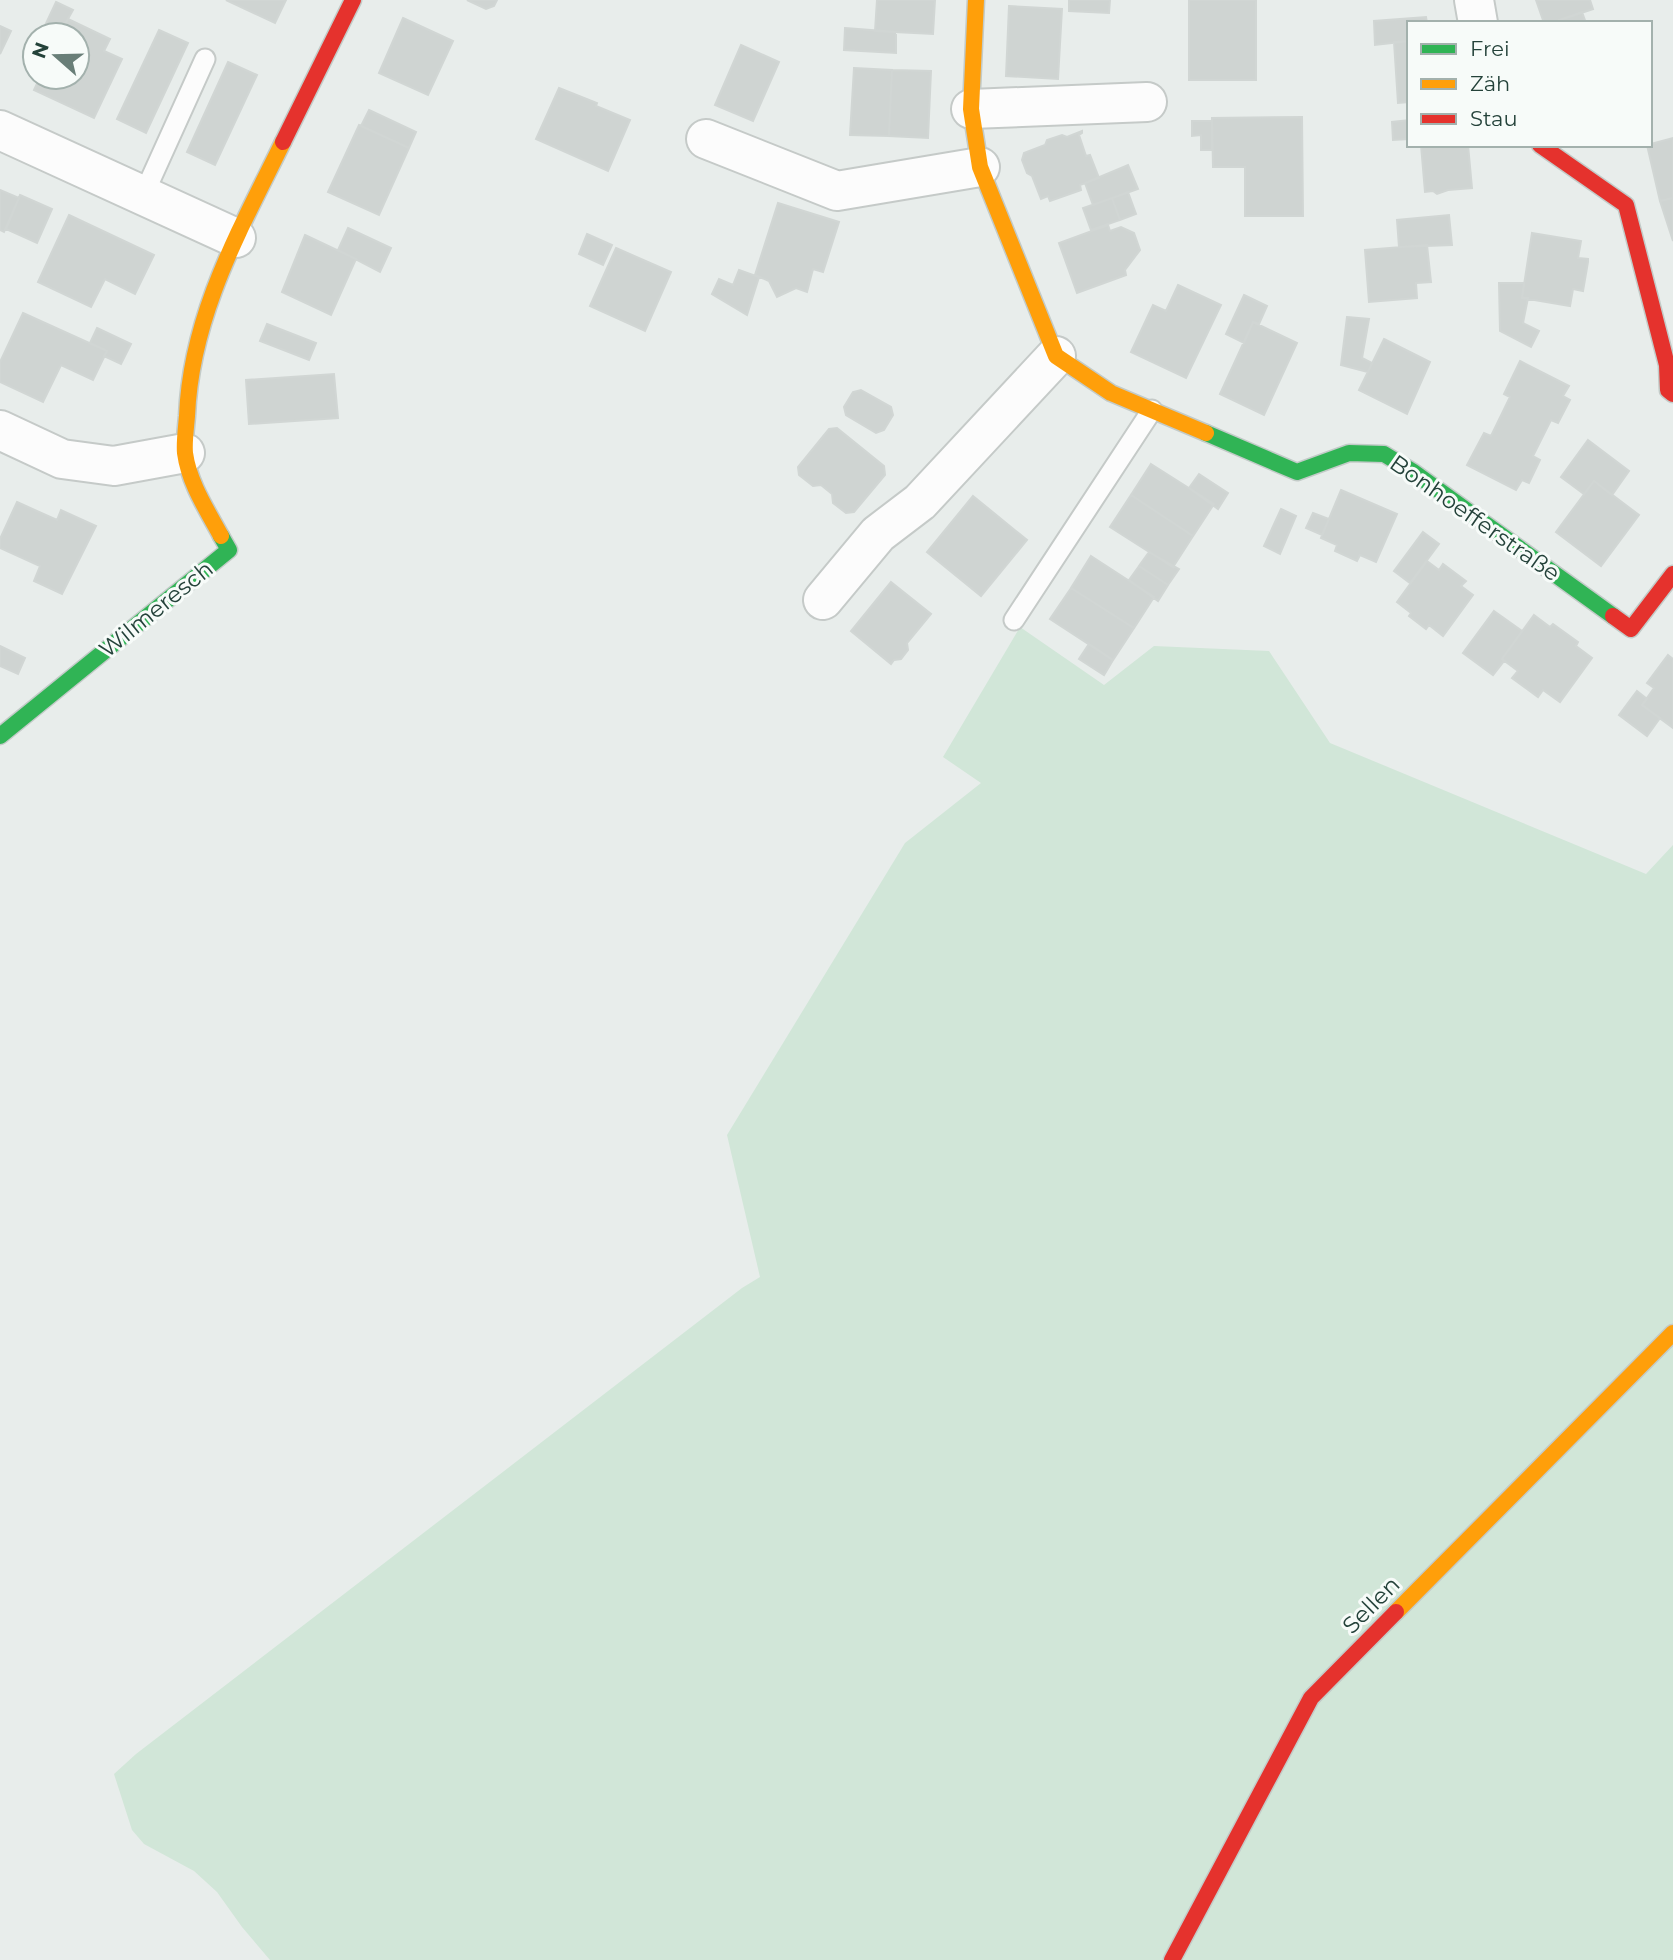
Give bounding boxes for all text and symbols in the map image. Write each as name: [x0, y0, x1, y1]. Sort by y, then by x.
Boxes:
north arrow: [21, 21, 91, 91]
legend: [1407, 21, 1652, 147]
text: Frei: [1470, 36, 1510, 61]
text: N: [27, 39, 54, 62]
text: Zäh: [1470, 71, 1510, 96]
text: Stau: [1470, 106, 1518, 131]
street label: Bonhoefferstraße: [1384, 449, 1566, 587]
street label: Wilmeresch: [93, 555, 219, 663]
street label: Sellen: [1336, 1570, 1406, 1640]

